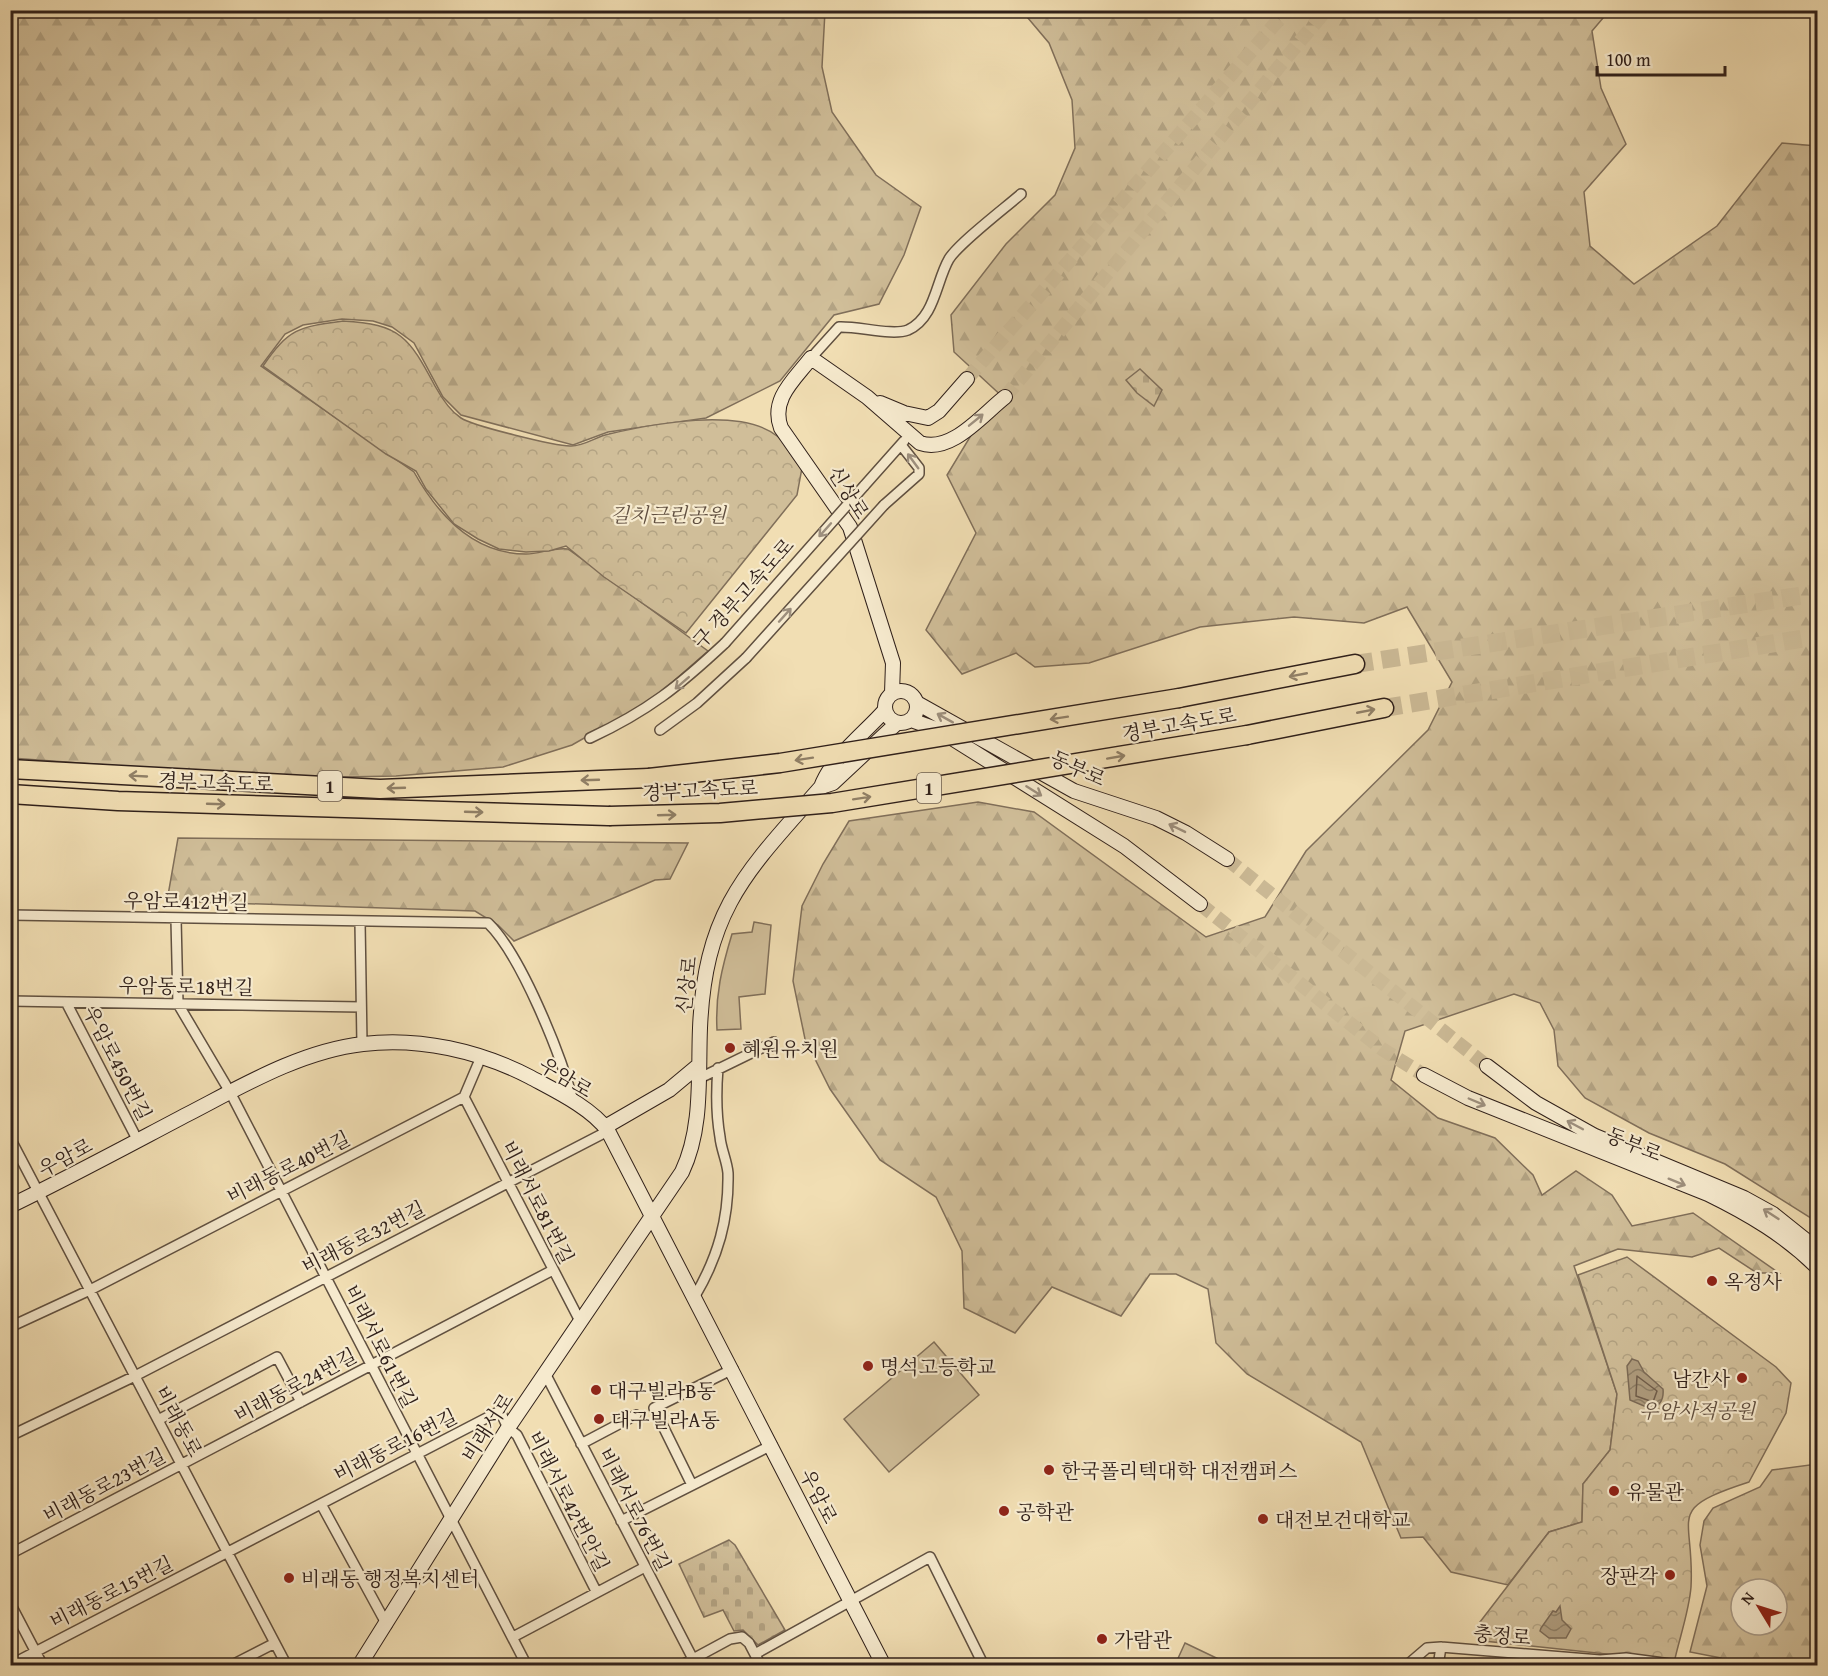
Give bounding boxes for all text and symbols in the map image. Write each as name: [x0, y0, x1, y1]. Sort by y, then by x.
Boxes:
scale bar: [1597, 39, 1724, 77]
text: 100 m: [1606, 46, 1651, 73]
one-way arrow: [968, 413, 983, 427]
one-way arrow: [907, 453, 919, 469]
street label: 신상로: [821, 460, 877, 524]
park label: 길치근린공원: [610, 500, 728, 529]
one-way arrow: [818, 522, 832, 537]
street label: 구 경부고속도로: [686, 531, 800, 655]
one-way arrow: [778, 607, 792, 622]
one-way arrow: [1289, 670, 1308, 681]
one-way arrow: [675, 676, 690, 690]
street label: 경부고속도로: [1119, 700, 1239, 748]
one-way arrow: [1356, 705, 1375, 716]
one-way arrow: [937, 712, 955, 723]
one-way arrow: [1050, 712, 1069, 723]
street label: 동부로: [1046, 743, 1110, 793]
one-way arrow: [1106, 751, 1126, 762]
one-way arrow: [795, 754, 815, 765]
street label: 경부고속도로: [158, 765, 274, 799]
one-way arrow: [128, 770, 148, 781]
road number: 1: [318, 771, 342, 801]
street label: 경부고속도로: [641, 772, 759, 808]
road number: 1: [917, 773, 941, 803]
one-way arrow: [581, 774, 601, 786]
one-way arrow: [386, 782, 406, 793]
one-way arrow: [1025, 785, 1042, 797]
one-way arrow: [851, 793, 871, 804]
one-way arrow: [205, 799, 225, 810]
one-way arrow: [463, 807, 483, 818]
one-way arrow: [657, 809, 677, 821]
one-way arrow: [1168, 822, 1186, 834]
street label: 우암로412번길: [123, 885, 249, 917]
street label: 신상로: [668, 954, 704, 1016]
street label: 우암동로18번길: [118, 970, 254, 1002]
street label: 우암로450번길: [77, 1001, 159, 1125]
place label: 혜원유치원: [742, 1034, 839, 1063]
marker: 혜원유치원: [723, 1041, 737, 1055]
street label: 우암로: [534, 1050, 598, 1104]
one-way arrow: [1467, 1097, 1485, 1108]
one-way arrow: [1566, 1119, 1584, 1131]
street label: 동부로: [1602, 1120, 1666, 1168]
street label: 비래동로40번길: [221, 1123, 355, 1211]
street label: 우암로: [33, 1131, 97, 1183]
street label: 비래서로81번길: [494, 1135, 582, 1269]
one-way arrow: [1667, 1177, 1686, 1188]
street label: 비래동로32번길: [296, 1193, 430, 1281]
one-way arrow: [1763, 1208, 1780, 1220]
place label: 옥정사: [1724, 1267, 1783, 1296]
marker: 옥정사: [1705, 1274, 1719, 1288]
street label: 비래서로61번길: [337, 1279, 425, 1413]
street label: 비래동로24번길: [229, 1340, 361, 1430]
place label: 명석고등학교: [880, 1352, 997, 1381]
marker: 명석고등학교: [861, 1359, 875, 1373]
place label: 남간사: [1672, 1364, 1731, 1393]
marker: 남간사: [1735, 1371, 1749, 1385]
place label: 대구빌라B동: [608, 1376, 716, 1405]
street label: 비래동로: [148, 1380, 210, 1462]
marker: 대구빌라B동: [589, 1383, 603, 1397]
street label: 비래서로: [454, 1387, 520, 1467]
park label: 우암사적공원: [1639, 1396, 1757, 1425]
street label: 비래동로16번길: [328, 1401, 462, 1489]
place label: 대구빌라A동: [611, 1405, 720, 1434]
marker: 대구빌라A동: [592, 1412, 606, 1426]
street label: 비래서로42번안길: [521, 1426, 617, 1576]
street label: 비래동로23번길: [38, 1440, 170, 1530]
street label: 비래서로76번길: [591, 1442, 679, 1576]
place label: 한국폴리텍대학 대전캠퍼스: [1061, 1456, 1297, 1485]
marker: 한국폴리텍대학 대전캠퍼스: [1042, 1463, 1056, 1477]
street label: 우암로: [793, 1464, 845, 1528]
place label: 유물관: [1626, 1477, 1685, 1506]
marker: 유물관: [1607, 1484, 1621, 1498]
place label: 공학관: [1016, 1497, 1075, 1526]
marker: 공학관: [997, 1504, 1011, 1518]
place label: 대전보건대학교: [1275, 1505, 1411, 1534]
marker: 대전보건대학교: [1256, 1512, 1270, 1526]
street label: 비래동로15번길: [44, 1548, 178, 1636]
place label: 장판각: [1600, 1561, 1659, 1590]
place label: 비래동 행정복지센터: [301, 1564, 479, 1593]
marker: 장판각: [1663, 1568, 1677, 1582]
marker: 비래동 행정복지센터: [282, 1571, 296, 1585]
north arrow: [1729, 1577, 1789, 1637]
text: N: [1734, 1586, 1760, 1609]
street label: 충정로: [1472, 1618, 1532, 1652]
place label: 가람관: [1114, 1625, 1173, 1654]
marker: 가람관: [1095, 1632, 1109, 1646]

